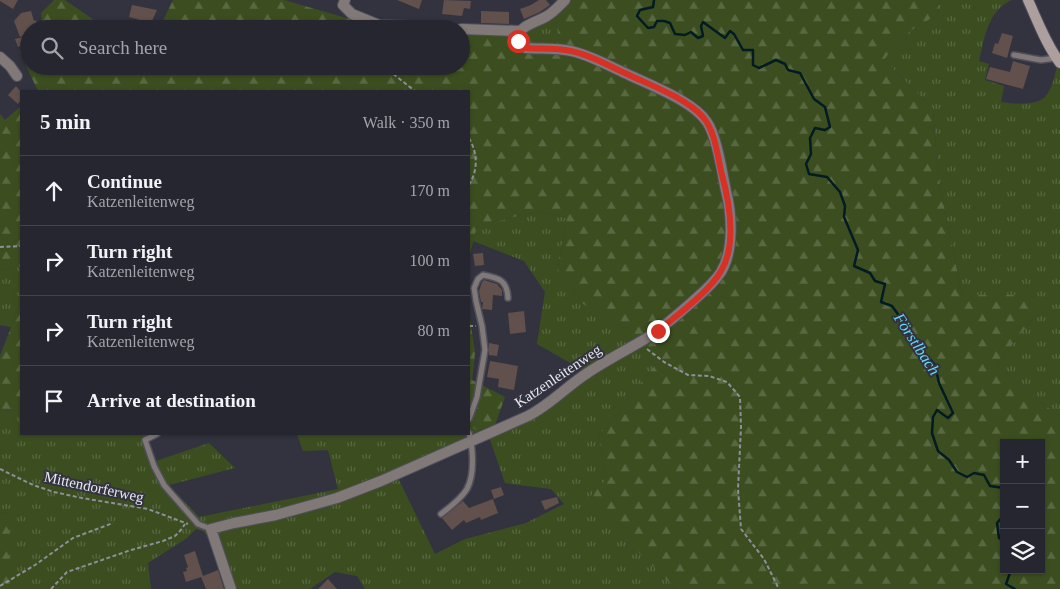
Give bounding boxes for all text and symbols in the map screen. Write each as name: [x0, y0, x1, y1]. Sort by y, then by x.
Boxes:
search box: [20, 20, 470, 75]
route start: [507, 30, 530, 53]
icon: search: [38, 34, 66, 62]
text: Search here: [78, 37, 167, 58]
text: 5 min: [40, 110, 91, 134]
text: Walk · 350 m: [363, 114, 450, 131]
text: Continue: [87, 171, 162, 192]
icon: ahead: [40, 177, 68, 205]
text: 170 m: [410, 182, 450, 199]
text: Katzenleitenweg: [87, 193, 195, 210]
text: Turn right: [87, 241, 172, 262]
icon: right: [40, 247, 68, 275]
text: 100 m: [410, 252, 450, 269]
text: Katzenleitenweg: [87, 263, 195, 280]
water label: Förstlbach: [890, 309, 943, 378]
text: Turn right: [87, 311, 172, 332]
icon: right: [40, 317, 68, 345]
route end: [647, 320, 670, 343]
text: 80 m: [418, 322, 450, 339]
text: Katzenleitenweg: [87, 333, 195, 350]
street label: Katzenleitenweg: [512, 341, 605, 411]
icon: arrive: [40, 387, 68, 415]
text: Arrive at destination: [87, 390, 256, 411]
map controls: [1000, 439, 1045, 574]
button: +: [1000, 439, 1045, 484]
street label: Mittendorferweg: [43, 469, 146, 505]
button: −: [1000, 484, 1045, 529]
button: layers: [1000, 529, 1045, 574]

